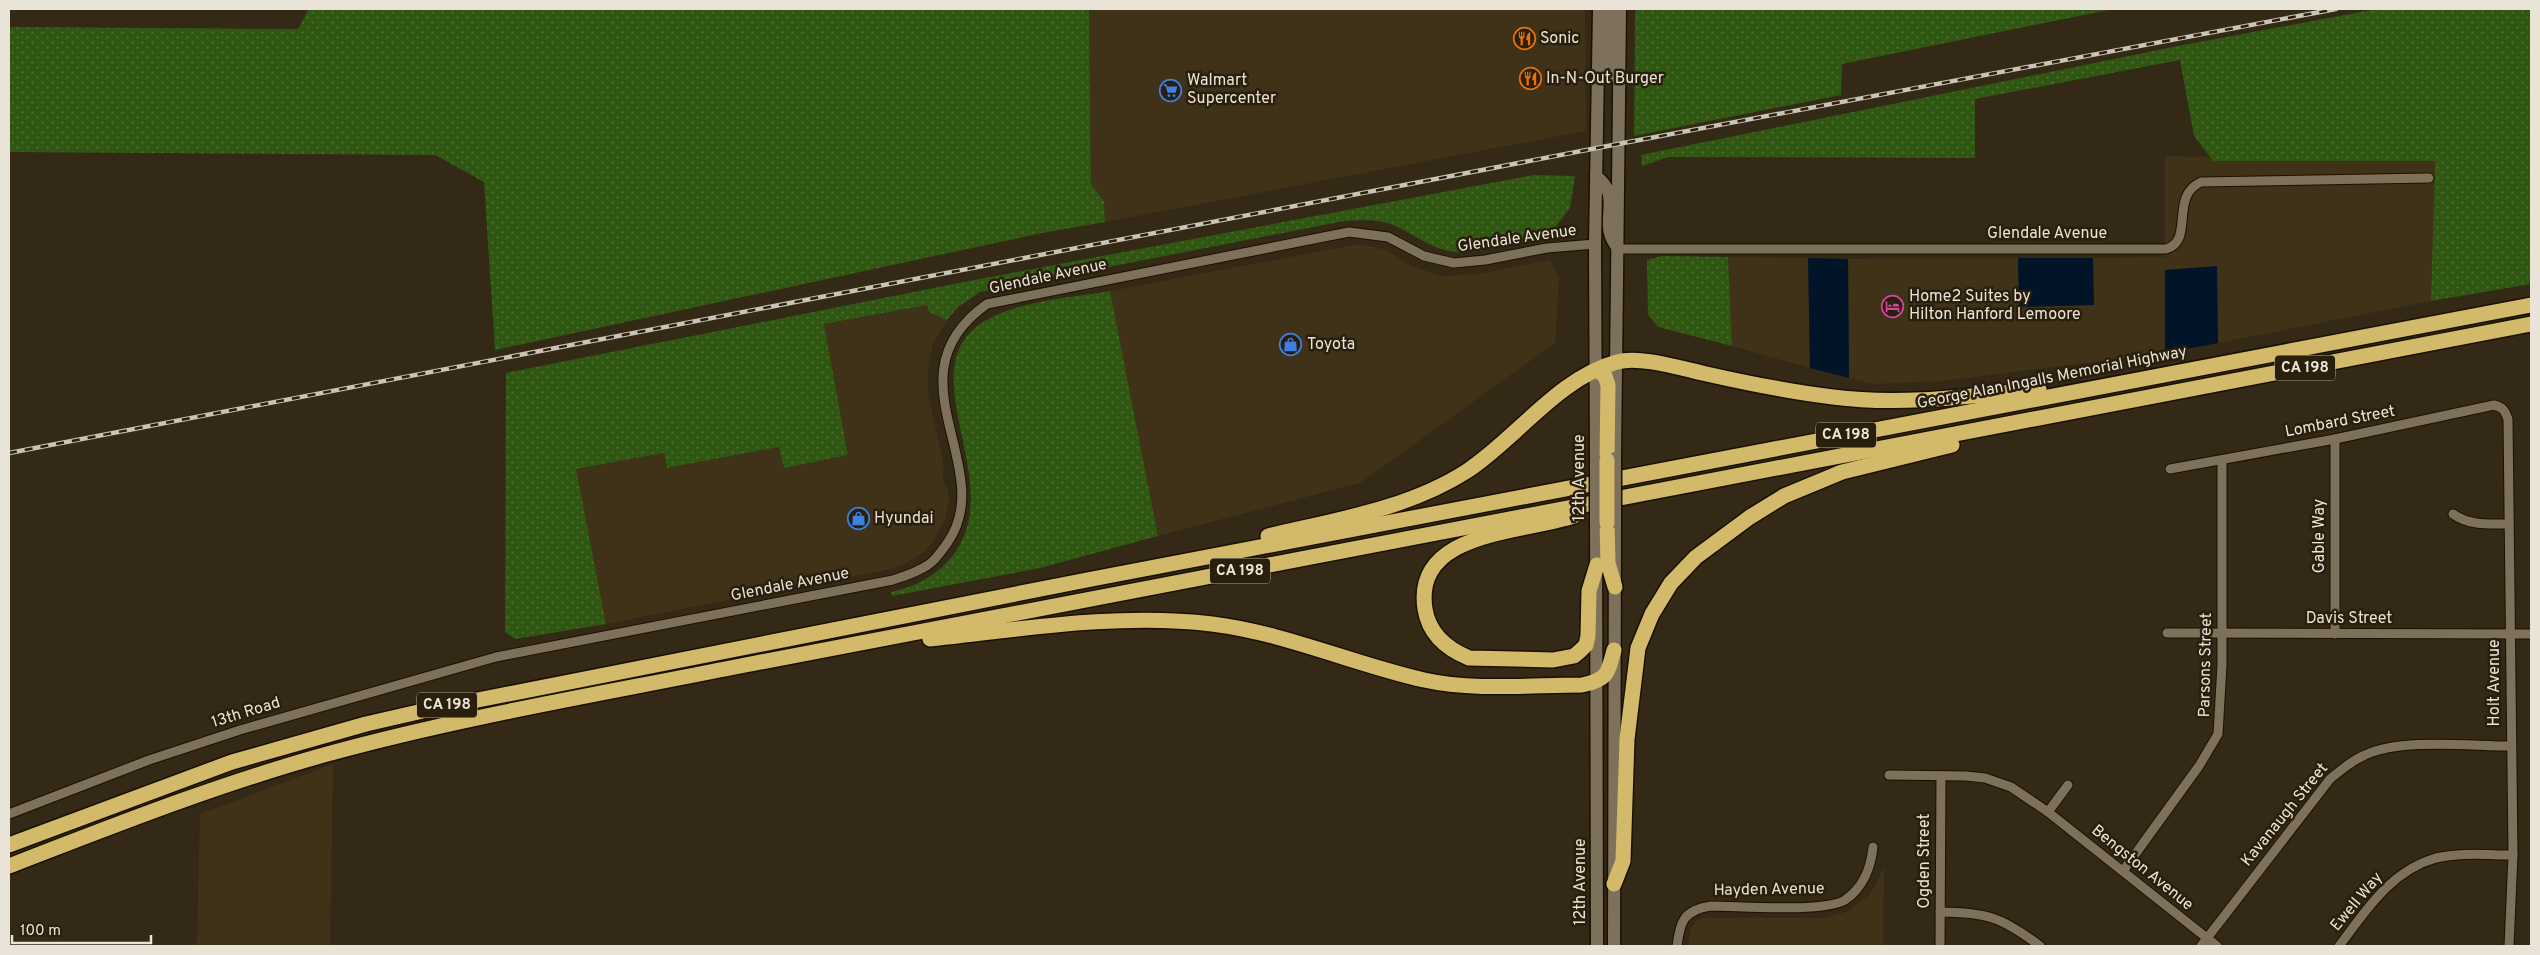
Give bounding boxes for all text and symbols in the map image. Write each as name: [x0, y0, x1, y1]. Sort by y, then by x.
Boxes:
restaurant icon: Sonic: [1512, 27, 1536, 51]
place label: Sonic: [1540, 29, 1579, 49]
restaurant icon: In-N-Out Burger: [1518, 67, 1542, 91]
place label: In-N-Out Burger: [1546, 69, 1664, 89]
place label: Walmart Supercenter: [1187, 71, 1276, 109]
supermarket icon: Walmart Supercenter: [1159, 78, 1183, 102]
street label: Glendale Avenue: [1456, 221, 1578, 257]
street label: Glendale Avenue: [1987, 224, 2107, 244]
street label: Glendale Avenue: [987, 255, 1109, 299]
place label: Home2 Suites by Hilton Hanford Lemoore: [1909, 287, 2081, 325]
hotel icon: Home2 Suites by Hilton Hanford Lemoore: [1881, 294, 1905, 318]
shop icon: Toyota: [1279, 333, 1303, 357]
place label: Toyota: [1307, 335, 1355, 355]
street label: George Alan Ingalls Memorial Highway: [1915, 342, 2189, 414]
road number: CA 198: [2275, 356, 2335, 380]
street label: Lombard Street: [2283, 402, 2397, 442]
road number: CA 198: [1816, 422, 1876, 448]
street label: 12th Avenue: [1570, 434, 1590, 522]
street label: Gable Way: [2310, 499, 2330, 573]
shop icon: Hyundai: [846, 507, 870, 531]
place label: Hyundai: [874, 509, 934, 529]
road number: CA 198: [1210, 558, 1270, 584]
street label: Glendale Avenue: [729, 564, 851, 606]
street label: Davis Street: [2306, 609, 2392, 629]
street label: Parsons Street: [2195, 612, 2217, 718]
street label: Holt Avenue: [2485, 639, 2505, 727]
road number: CA 198: [417, 692, 477, 718]
street label: 13th Road: [209, 693, 283, 733]
street label: Kavanaugh Street: [2237, 759, 2333, 871]
street label: Ogden Street: [1915, 813, 1935, 909]
street label: Bengston Avenue: [2087, 821, 2197, 915]
street label: 12th Avenue: [1571, 838, 1591, 926]
street label: Ewell Way: [2327, 868, 2387, 936]
street label: Hayden Avenue: [1713, 879, 1825, 901]
scale bar: [12, 912, 151, 944]
text: 100 m: [20, 922, 61, 941]

